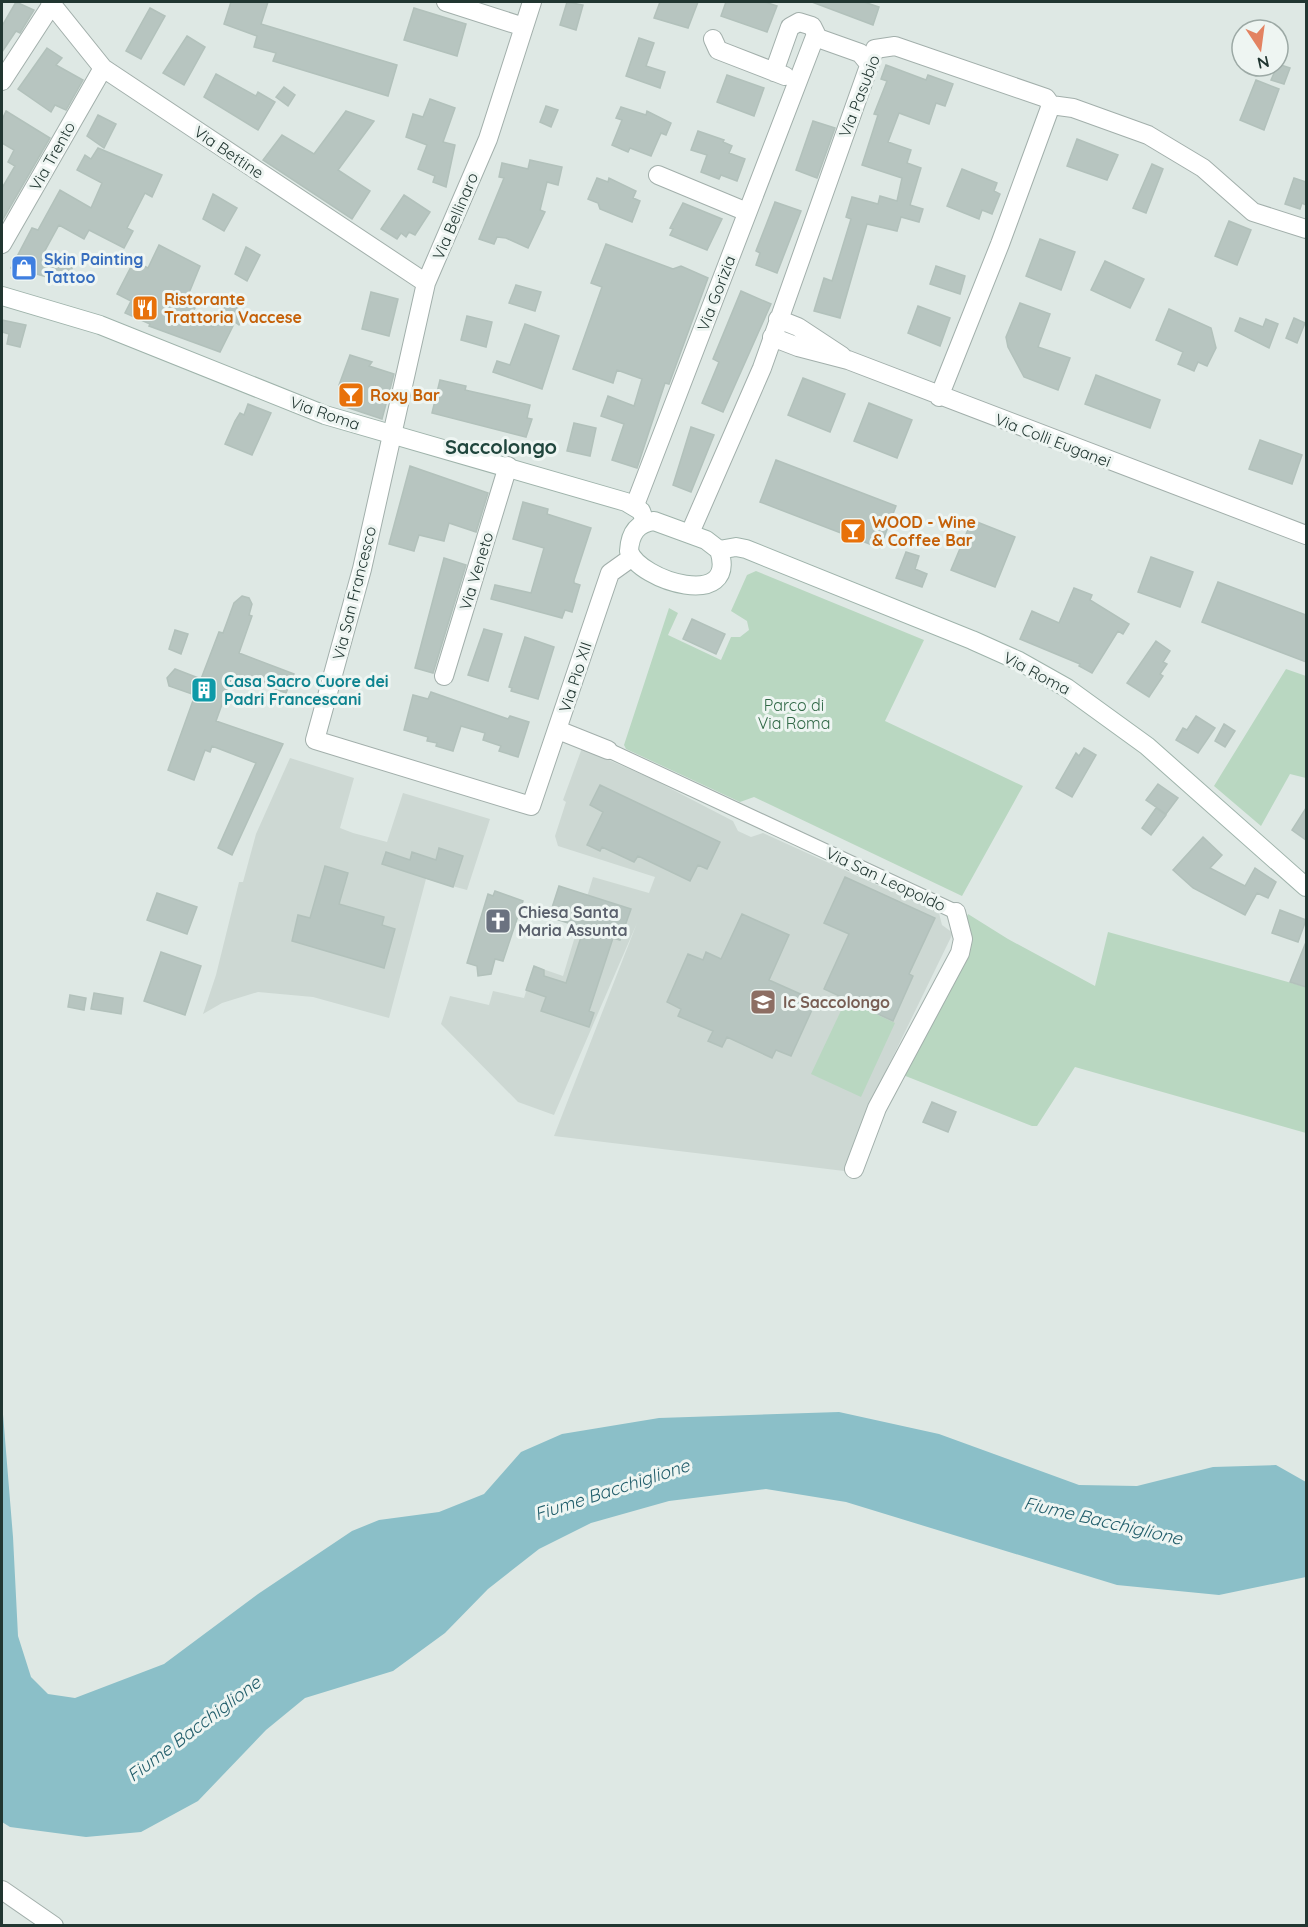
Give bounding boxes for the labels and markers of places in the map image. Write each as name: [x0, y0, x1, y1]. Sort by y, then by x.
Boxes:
place label: Skin Painting Tattoo: [44, 249, 143, 287]
shop icon: Skin Painting Tattoo: [9, 253, 39, 283]
place label: Ristorante Trattoria Vaccese: [164, 289, 302, 327]
restaurant icon: Ristorante Trattoria Vaccese: [130, 293, 160, 323]
bar icon: Roxy Bar: [336, 380, 366, 410]
place label: Roxy Bar: [370, 385, 440, 405]
place label: WOOD - Wine & Coffee Bar: [872, 512, 976, 550]
bar icon: WOOD - Wine & Coffee Bar: [838, 516, 868, 546]
place label: Casa Sacro Cuore dei Padri Francescani: [224, 671, 389, 709]
building icon: Casa Sacro Cuore dei Padri Francescani: [189, 675, 219, 705]
place label: Chiesa Santa Maria Assunta: [518, 902, 628, 940]
church icon: Chiesa Santa Maria Assunta: [483, 906, 513, 936]
school or university icon: Ic Saccolongo: [748, 987, 778, 1017]
place label: Ic Saccolongo: [783, 992, 890, 1012]

